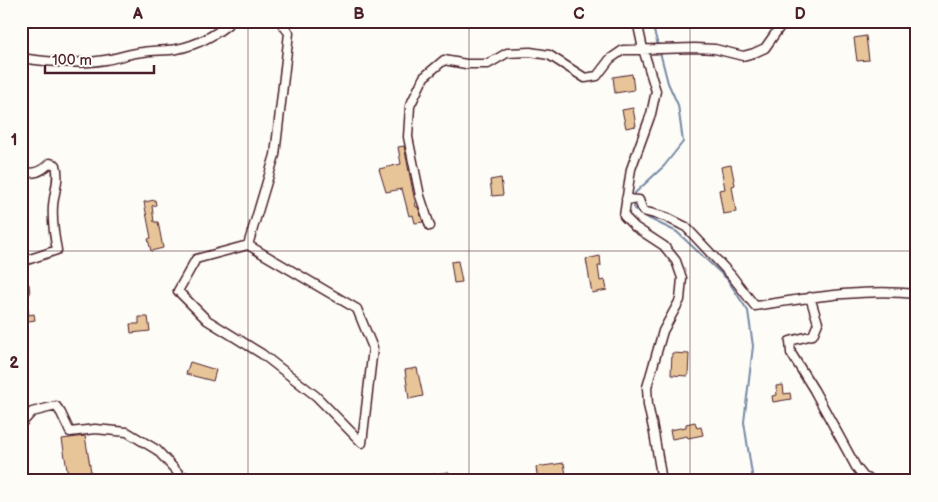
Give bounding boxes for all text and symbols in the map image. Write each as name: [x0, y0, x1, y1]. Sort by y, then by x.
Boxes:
text: A: [132, 5, 143, 24]
text: B: [353, 5, 365, 24]
text: C: [573, 5, 585, 24]
text: D: [794, 5, 806, 24]
scale bar: [45, 42, 154, 74]
text: 100 m: [52, 51, 92, 70]
text: 1: [11, 131, 17, 150]
text: 2: [9, 354, 19, 373]

